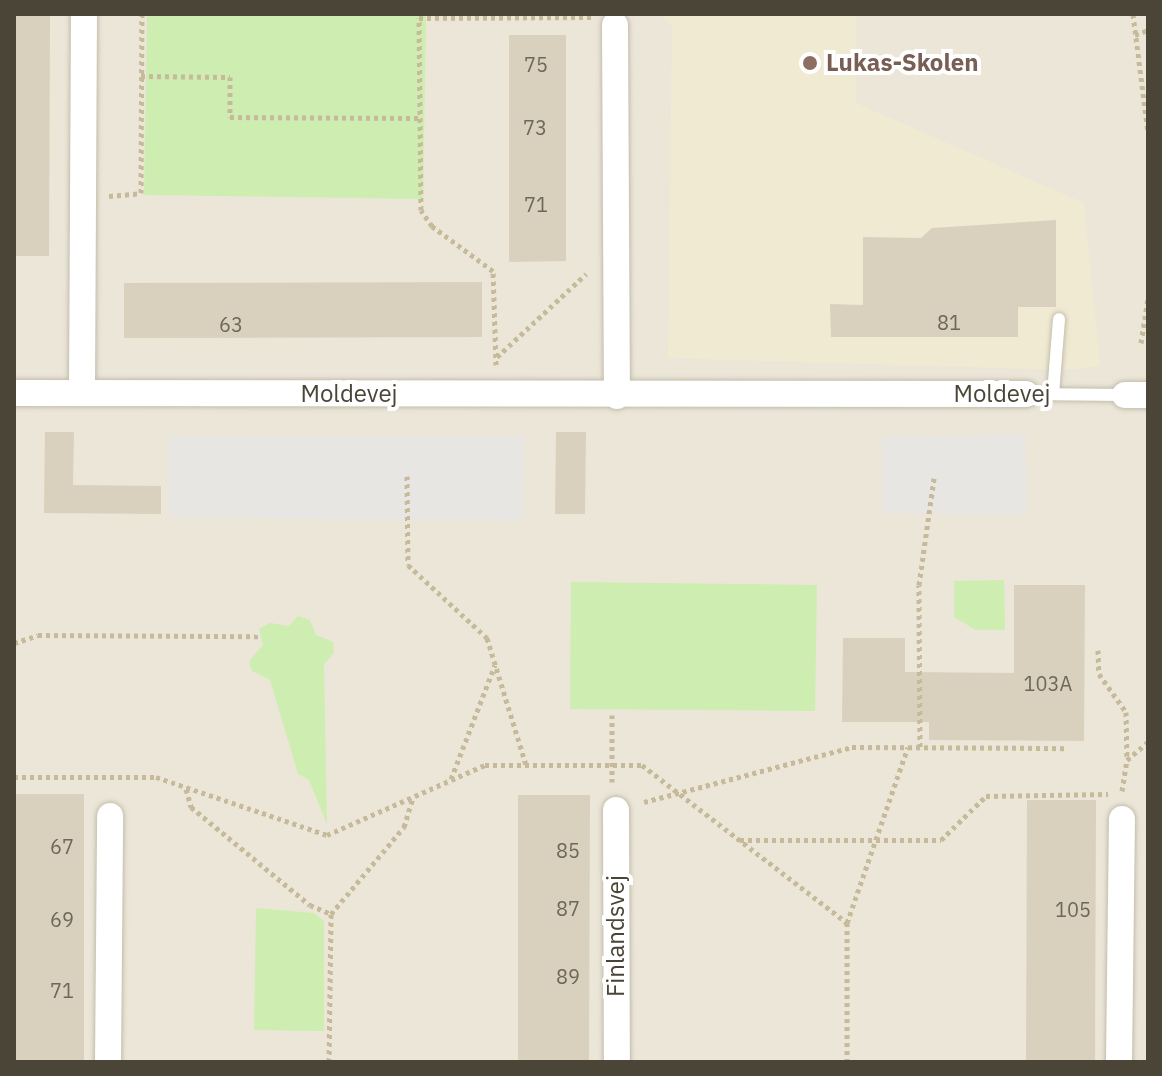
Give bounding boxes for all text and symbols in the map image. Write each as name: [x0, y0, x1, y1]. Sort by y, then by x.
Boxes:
place label: Lukas-Skolen: [826, 49, 978, 77]
house number: 75: [524, 52, 548, 76]
marker: Lukas-Skolen: [801, 54, 819, 72]
house number: 73: [523, 115, 547, 139]
house number: 71: [524, 192, 548, 216]
house number: 81: [937, 310, 961, 334]
house number: 63: [219, 312, 243, 336]
street label: Moldevej: [300, 380, 398, 408]
street label: Moldevej: [953, 380, 1051, 408]
house number: 103A: [1024, 671, 1072, 695]
house number: 67: [50, 834, 74, 858]
house number: 85: [556, 838, 580, 862]
street label: Finlandsvej: [602, 875, 630, 997]
house number: 87: [556, 896, 580, 920]
house number: 105: [1055, 897, 1091, 921]
house number: 69: [50, 907, 74, 931]
house number: 89: [556, 964, 580, 988]
house number: 71: [50, 978, 74, 1002]

